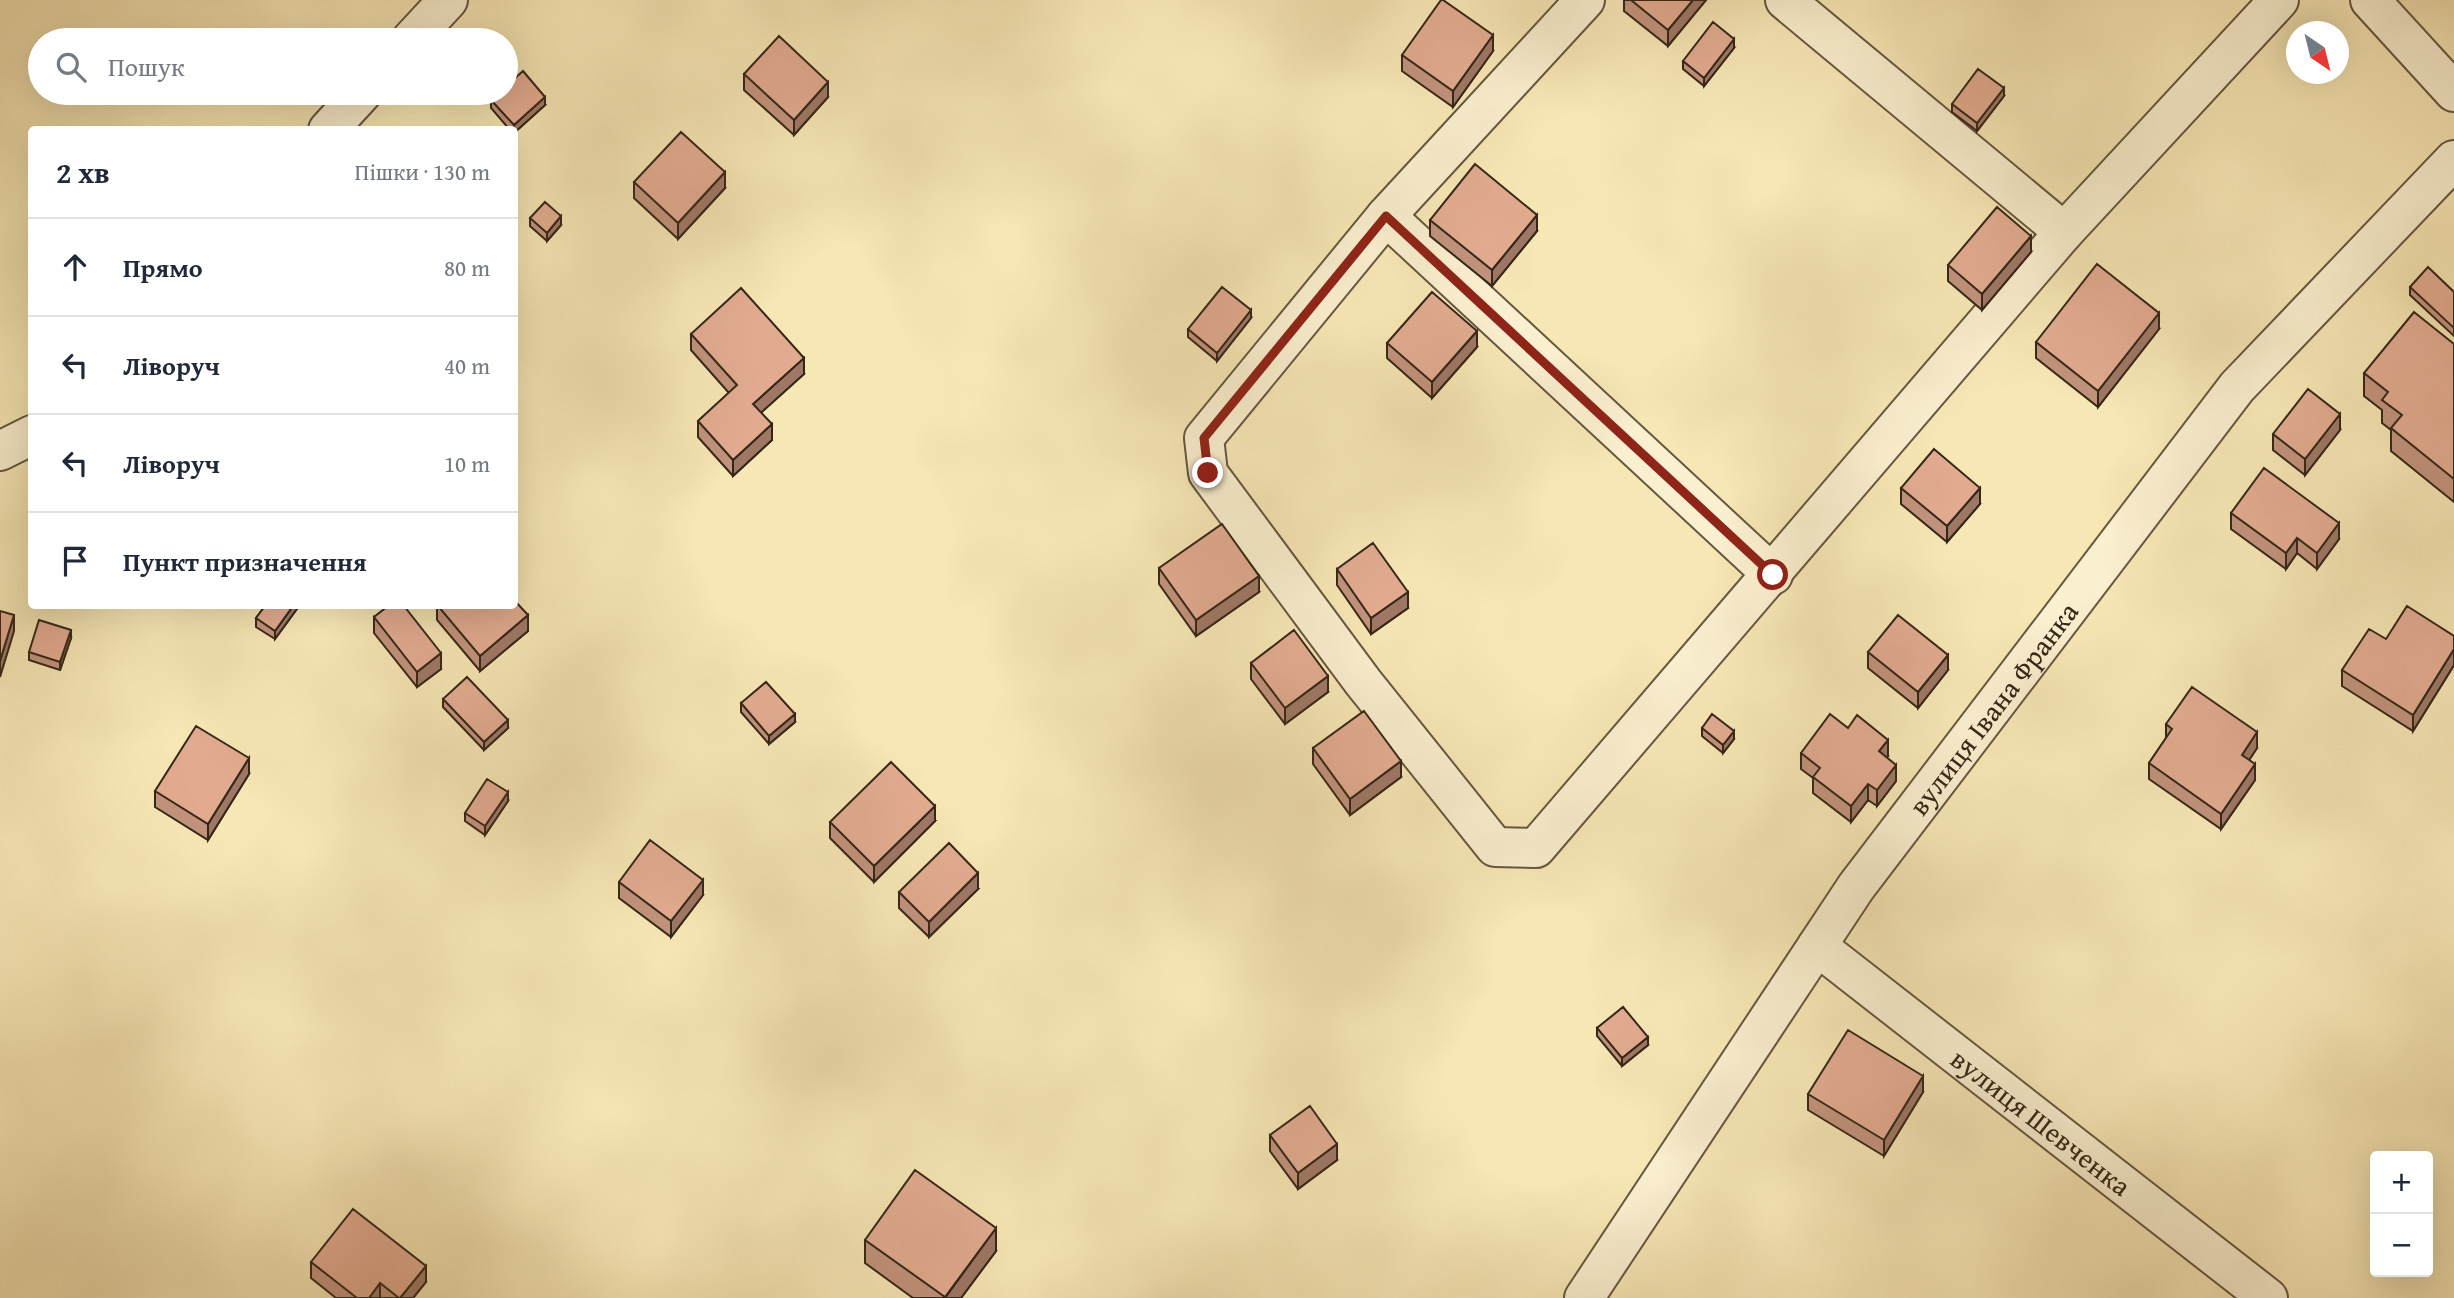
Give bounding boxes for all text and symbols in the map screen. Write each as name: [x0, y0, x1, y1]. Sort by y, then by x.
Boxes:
north arrow: [2286, 21, 2349, 84]
search box: [28, 28, 518, 105]
text: Пошук: [108, 47, 185, 86]
icon: search: [52, 48, 90, 86]
text: 2 хв: [56, 150, 110, 194]
text: Пішки · 130 m: [355, 155, 490, 188]
icon: ahead: [56, 248, 94, 286]
text: Прямо: [123, 248, 203, 287]
text: 80 m: [444, 251, 490, 284]
icon: left: [56, 346, 94, 384]
text: Ліворуч: [123, 346, 220, 385]
text: 40 m: [444, 349, 490, 382]
icon: left: [56, 444, 94, 482]
text: Ліворуч: [123, 444, 220, 483]
text: 10 m: [444, 447, 490, 480]
route end: [1192, 457, 1223, 488]
icon: arrive: [56, 542, 94, 580]
text: Пункт призначення: [123, 542, 367, 581]
route start: [1757, 559, 1788, 590]
street label: вулиця Івана Франка: [1898, 592, 2088, 823]
street label: вулиця Шевченка: [1943, 1038, 2141, 1205]
map controls: [2370, 1151, 2433, 1277]
button: +: [2370, 1151, 2433, 1214]
button: −: [2370, 1214, 2433, 1277]

